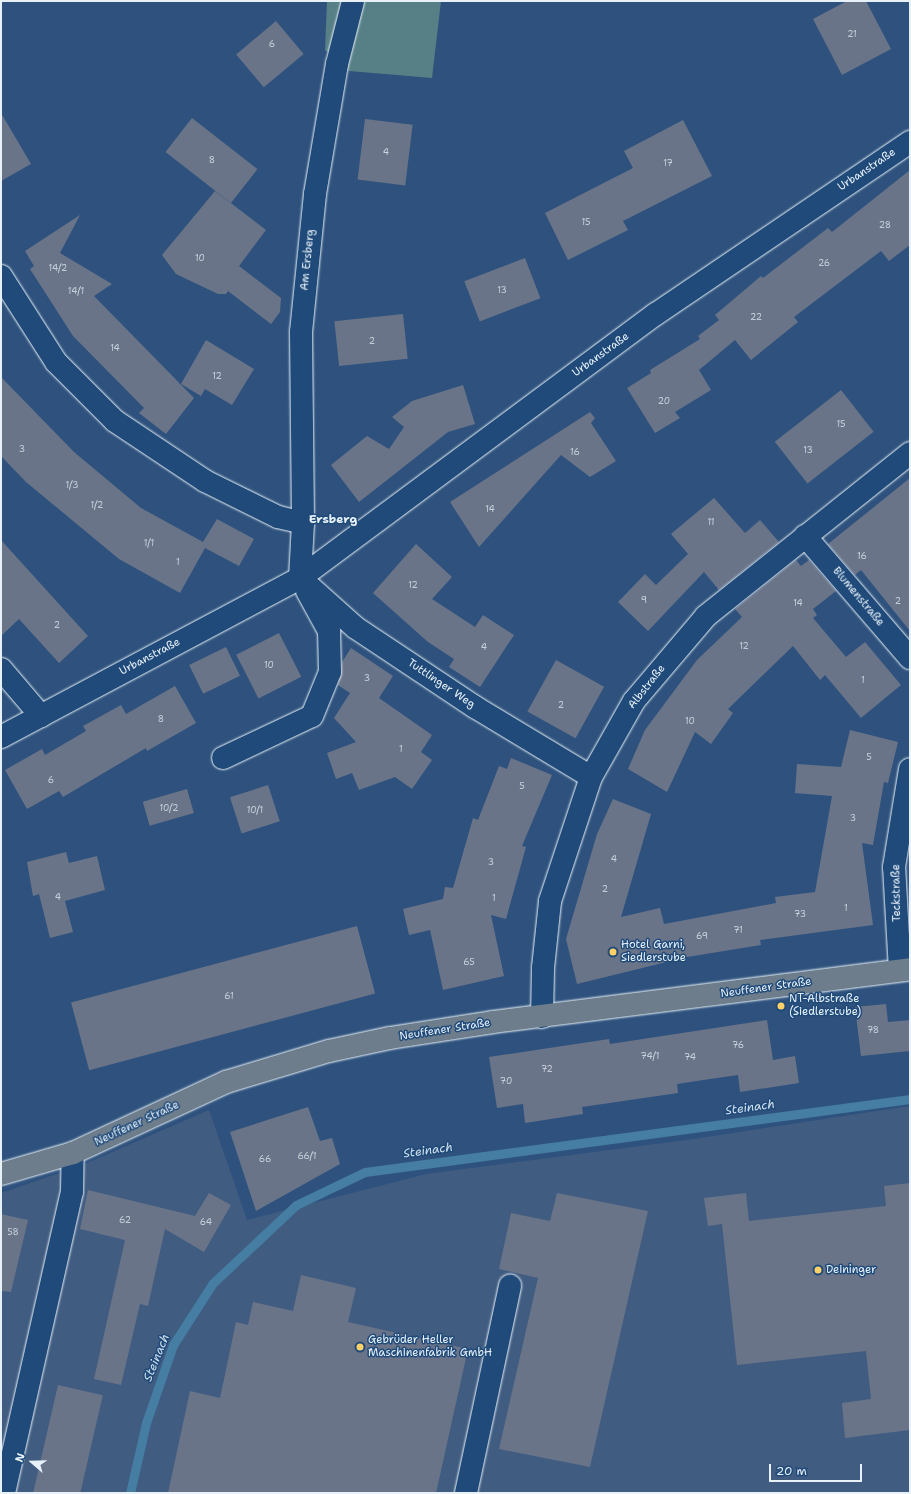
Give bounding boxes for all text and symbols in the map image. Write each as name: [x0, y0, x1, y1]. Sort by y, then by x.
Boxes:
house number: 21: [847, 29, 857, 39]
house number: 6: [269, 39, 275, 49]
street label: Urbanstraße: [836, 146, 898, 194]
house number: 4: [383, 147, 389, 157]
house number: 8: [209, 155, 215, 165]
house number: 17: [663, 158, 673, 168]
house number: 15: [581, 217, 591, 227]
house number: 28: [879, 220, 891, 230]
street label: Am Ersberg: [298, 229, 318, 291]
house number: 10: [195, 253, 205, 263]
house number: 26: [818, 258, 830, 268]
house number: 14/2: [49, 263, 67, 273]
house number: 13: [497, 285, 507, 295]
house number: 14/1: [68, 286, 84, 296]
house number: 22: [750, 312, 762, 322]
street label: Urbanstraße: [570, 330, 632, 380]
house number: 2: [369, 336, 375, 346]
house number: 14: [110, 343, 120, 353]
house number: 12: [212, 371, 222, 381]
house number: 20: [658, 396, 670, 406]
house number: 15: [836, 419, 846, 429]
house number: 3: [19, 444, 25, 454]
house number: 13: [803, 445, 813, 455]
house number: 16: [570, 447, 580, 457]
house number: 1/3: [66, 480, 78, 490]
house number: 1/2: [91, 500, 103, 510]
house number: 14: [485, 504, 495, 514]
district label: Ersberg: [309, 513, 357, 527]
house number: 11: [707, 517, 715, 527]
house number: 1/1: [144, 538, 154, 548]
house number: 16: [857, 551, 867, 561]
house number: 1: [176, 557, 180, 567]
street label: Blumenstraße: [829, 565, 887, 629]
house number: 12: [408, 580, 418, 590]
house number: 9: [641, 595, 647, 605]
house number: 2: [895, 596, 901, 606]
house number: 14: [793, 598, 803, 608]
house number: 2: [54, 620, 60, 630]
street label: Urbanstraße: [117, 636, 183, 678]
house number: 12: [739, 641, 749, 651]
house number: 4: [481, 642, 487, 652]
street label: Tuttlinger Weg: [405, 657, 477, 711]
house number: 10: [264, 660, 274, 670]
street label: Albstraße: [626, 662, 668, 712]
house number: 3: [364, 673, 370, 683]
house number: 1: [861, 675, 865, 685]
house number: 2: [558, 700, 564, 710]
house number: 8: [158, 714, 164, 724]
house number: 10: [685, 716, 695, 726]
house number: 1: [399, 744, 403, 754]
house number: 5: [866, 752, 872, 762]
house number: 6: [48, 775, 54, 785]
house number: 5: [519, 781, 525, 791]
house number: 10/2: [160, 803, 178, 813]
house number: 10/1: [247, 805, 263, 815]
house number: 3: [850, 813, 856, 823]
house number: 4: [611, 854, 617, 864]
house number: 3: [488, 857, 494, 867]
street label: Teckstraße: [890, 864, 904, 922]
house number: 2: [602, 884, 608, 894]
house number: 4: [55, 892, 61, 902]
house number: 1: [492, 893, 496, 903]
house number: 1: [844, 903, 848, 913]
house number: 73: [794, 909, 806, 919]
house number: 71: [733, 925, 743, 935]
house number: 69: [696, 931, 708, 941]
place label: Hotel Garni, Siedlerstube: [621, 939, 686, 965]
marker: Hotel Garni, Siedlerstube: [608, 947, 618, 957]
house number: 65: [463, 957, 475, 967]
street label: Neuffener Straße: [720, 975, 812, 1001]
house number: 61: [224, 991, 234, 1001]
place label: NT-Albstraße (Siedlerstube): [789, 993, 861, 1019]
marker: NT-Albstraße (Siedlerstube): [776, 1001, 786, 1011]
street label: Neuffener Straße: [399, 1016, 491, 1044]
house number: 78: [867, 1025, 879, 1035]
house number: 76: [732, 1040, 744, 1050]
house number: 74/1: [641, 1051, 659, 1061]
house number: 74: [684, 1052, 696, 1062]
house number: 72: [541, 1064, 553, 1074]
house number: 70: [500, 1076, 512, 1086]
water label: Steinach: [724, 1097, 776, 1119]
street label: Neuffener Straße: [93, 1099, 181, 1149]
water label: Steinach: [402, 1140, 454, 1162]
house number: 66/1: [297, 1151, 317, 1161]
house number: 66: [259, 1154, 271, 1164]
house number: 62: [119, 1215, 131, 1225]
house number: 64: [200, 1217, 212, 1227]
house number: 58: [7, 1227, 19, 1237]
place label: Deininger: [826, 1263, 876, 1277]
marker: Deininger: [813, 1265, 823, 1275]
water label: Steinach: [141, 1332, 173, 1384]
place label: Gebrüder Heller Maschinenfabrik GmbH: [368, 1334, 492, 1360]
marker: Gebrüder Heller Maschinenfabrik GmbH: [355, 1342, 365, 1352]
north arrow: [12, 1442, 52, 1482]
text: N: [12, 1451, 29, 1464]
scale bar: [771, 1456, 864, 1482]
text: 20 m: [776, 1463, 807, 1479]

